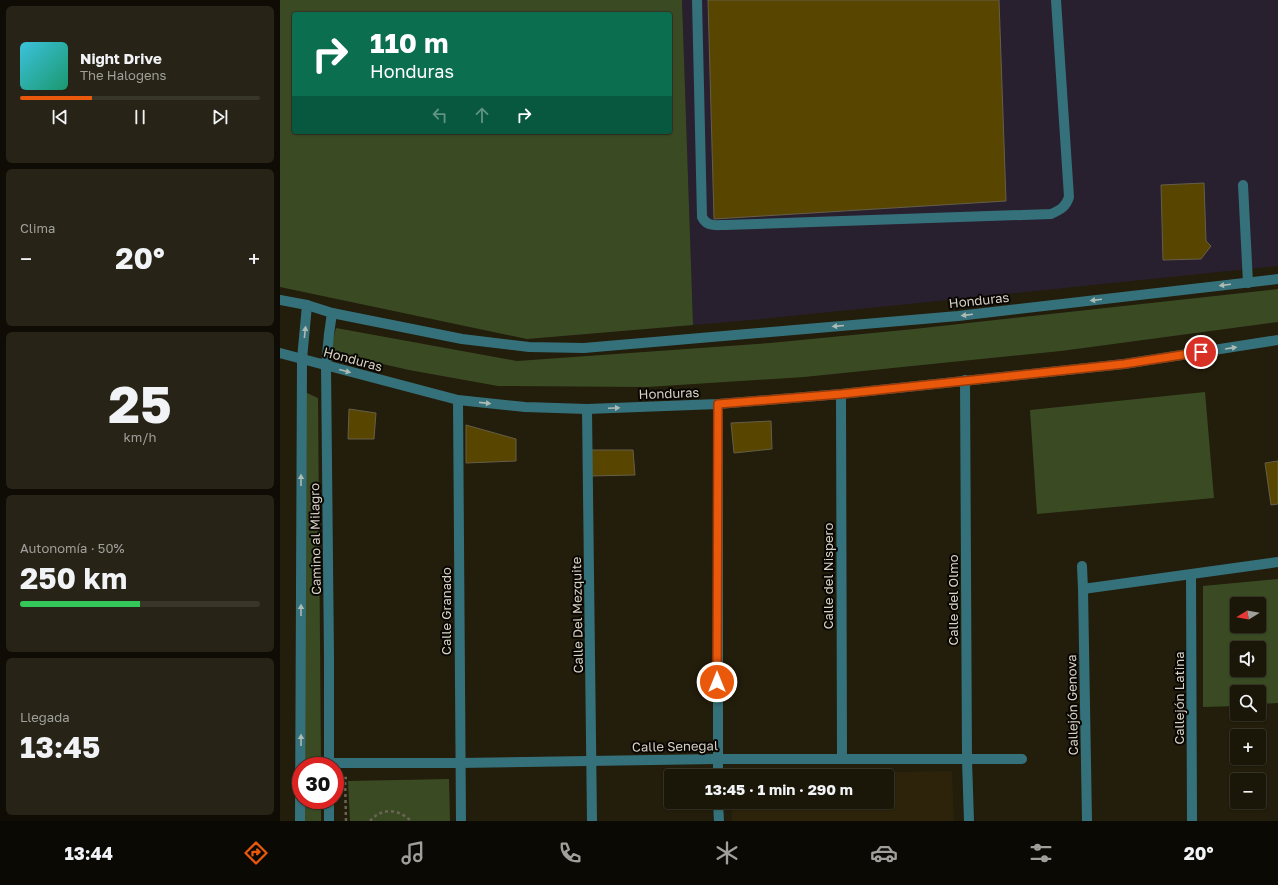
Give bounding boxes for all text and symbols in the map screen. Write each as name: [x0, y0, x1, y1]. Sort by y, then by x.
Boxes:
text: 110 m: [370, 26, 449, 59]
icon: right: [304, 28, 356, 80]
text: Night Drive: [80, 49, 162, 67]
text: Honduras: [370, 60, 454, 82]
text: The Halogens: [80, 67, 166, 83]
icon: left: [429, 104, 451, 126]
icon: ahead: [471, 104, 493, 126]
icon: right: [513, 104, 535, 126]
icon: previous: [49, 106, 71, 128]
icon: pause: [129, 106, 151, 128]
icon: next: [209, 106, 231, 128]
text: Clima: [20, 220, 55, 236]
text: 20°: [115, 240, 165, 276]
text: −: [20, 245, 32, 272]
text: +: [248, 245, 260, 272]
one-way arrow: [1219, 282, 1231, 288]
street label: Honduras: [948, 289, 1010, 311]
one-way arrow: [1090, 297, 1102, 303]
one-way arrow: [961, 312, 973, 318]
one-way arrow: [832, 323, 844, 330]
one-way arrow: [301, 326, 308, 338]
pin: [1184, 335, 1218, 369]
icon: arrive: [1190, 341, 1212, 363]
street label: Honduras: [322, 343, 384, 375]
one-way arrow: [1225, 345, 1237, 351]
one-way arrow: [338, 368, 351, 374]
text: 25: [108, 372, 172, 434]
street label: Honduras: [638, 384, 700, 402]
one-way arrow: [479, 400, 491, 406]
one-way arrow: [608, 405, 620, 412]
text: km/h: [123, 429, 157, 445]
one-way arrow: [298, 473, 304, 486]
street label: Camino al Milagro: [306, 483, 324, 595]
street label: Calle del Nispero: [820, 522, 836, 629]
text: Autonomía · 50%: [20, 540, 124, 556]
street label: Calle del Olmo: [945, 554, 961, 646]
street label: Calle Del Mezquite: [568, 557, 586, 673]
text: 250 km: [20, 560, 127, 596]
street label: Calle Granado: [438, 567, 454, 655]
north arrow: [1230, 597, 1266, 633]
map controls: [1230, 597, 1266, 809]
one-way arrow: [298, 603, 304, 616]
button: sound: [1230, 641, 1266, 677]
street label: Callejón Latina: [1171, 651, 1187, 745]
street label: Callejón Genova: [1063, 654, 1081, 756]
position arrow: [696, 661, 738, 703]
button: search: [1230, 685, 1266, 721]
text: Llegada: [20, 709, 70, 725]
text: 13:45: [20, 729, 100, 765]
button: +: [1230, 729, 1266, 765]
one-way arrow: [298, 733, 304, 746]
street label: Calle Senegal: [632, 737, 718, 755]
speed limit sign: 30: [292, 757, 344, 809]
button: −: [1230, 773, 1266, 809]
text: 13:45 · 1 min · 290 m: [705, 780, 853, 798]
icon: directions: [242, 839, 270, 867]
icon: music: [399, 839, 427, 867]
icon: phone: [556, 839, 584, 867]
icon: climate: [713, 839, 741, 867]
icon: car: [870, 839, 898, 867]
icon: filters: [1027, 839, 1055, 867]
text: 13:44: [64, 842, 113, 864]
text: 20°: [1184, 842, 1213, 864]

